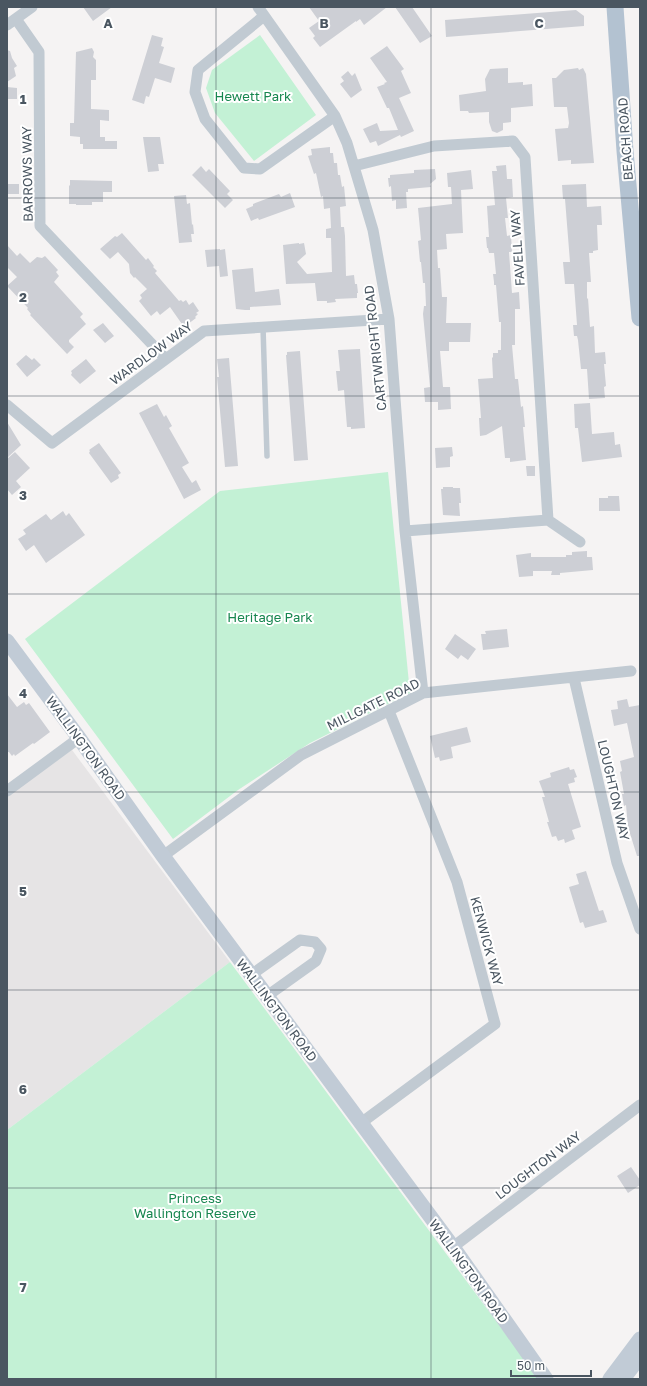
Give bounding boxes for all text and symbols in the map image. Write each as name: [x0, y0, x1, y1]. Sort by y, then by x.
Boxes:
text: A: [103, 15, 113, 31]
text: B: [319, 15, 329, 31]
text: C: [534, 15, 544, 31]
park label: Hewett Park: [215, 88, 292, 104]
text: 1: [20, 91, 27, 107]
street label: BEACH ROAD: [614, 97, 636, 181]
street label: BARROWS WAY: [18, 125, 36, 222]
street label: FAVELL WAY: [506, 209, 528, 287]
street label: CARTWRIGHT ROAD: [360, 284, 390, 412]
text: 2: [19, 289, 27, 305]
street label: WARDLOW WAY: [107, 317, 196, 388]
text: 3: [19, 487, 27, 503]
park label: Heritage Park: [227, 609, 313, 625]
street label: MILLGATE ROAD: [324, 675, 422, 733]
text: 4: [19, 685, 27, 701]
street label: WALLINGTON ROAD: [43, 693, 129, 803]
street label: LOUGHTON WAY: [595, 738, 634, 843]
text: 5: [19, 883, 27, 899]
street label: KENWICK WAY: [467, 895, 507, 988]
street label: WALLINGTON ROAD: [233, 955, 321, 1065]
text: 6: [19, 1081, 27, 1097]
street label: LOUGHTON WAY: [492, 1127, 584, 1202]
park label: Princess Wallington Reserve: [134, 1190, 256, 1221]
street label: WALLINGTON ROAD: [426, 1216, 512, 1326]
text: 7: [19, 1279, 27, 1295]
scale bar: [511, 1352, 591, 1378]
text: 50 m: [517, 1358, 545, 1373]

